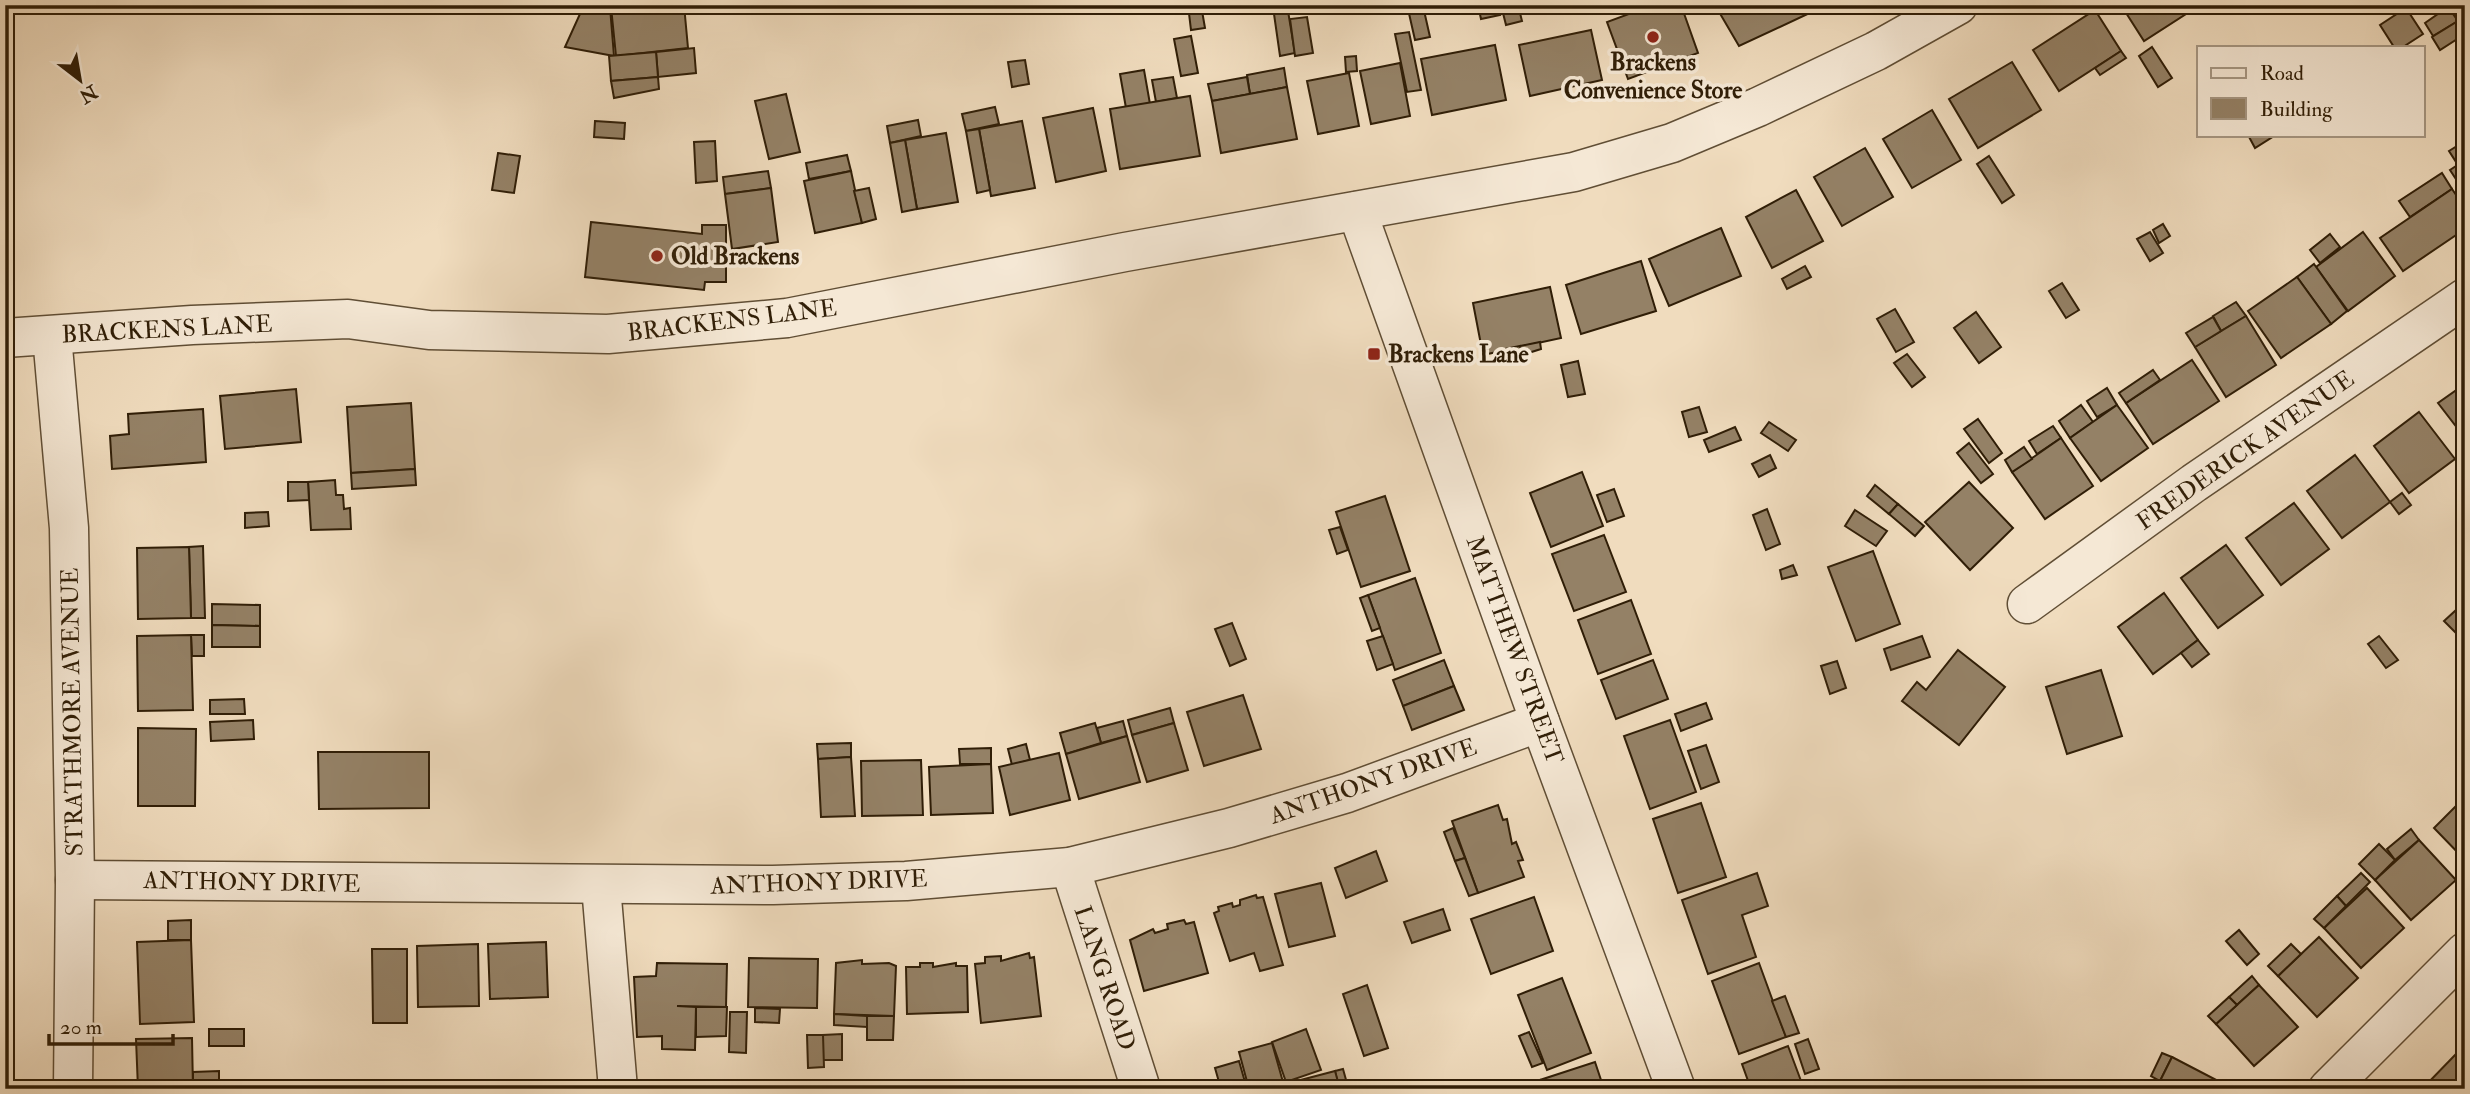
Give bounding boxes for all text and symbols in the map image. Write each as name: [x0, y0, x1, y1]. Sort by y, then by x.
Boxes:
marker: Brackens Convenience Store: [1645, 29, 1661, 45]
north arrow: [46, 46, 116, 116]
legend: [2197, 46, 2424, 136]
place label: Brackens Convenience Store: [1564, 47, 1742, 106]
text: Road: [2260, 60, 2305, 87]
text: N: [74, 79, 103, 109]
text: Building: [2260, 96, 2333, 123]
place label: Old Brackens: [671, 241, 799, 272]
marker: Old Brackens: [649, 248, 665, 264]
street label: BRACKENS LANE: [625, 292, 839, 349]
street label: BRACKENS LANE: [61, 308, 273, 351]
place label: Brackens Lane: [1388, 339, 1529, 370]
marker: Brackens Lane: [1366, 346, 1382, 362]
street label: FREDERICK AVENUE: [2130, 363, 2360, 537]
street label: MATTHEW STREET: [1459, 532, 1570, 769]
street label: STRATHMORE AVENUE: [54, 567, 91, 857]
street label: ANTHONY DRIVE: [1265, 731, 1481, 832]
street label: ANTHONY DRIVE: [709, 863, 928, 902]
street label: ANTHONY DRIVE: [142, 865, 361, 900]
street label: LANG ROAD: [1067, 902, 1142, 1054]
scale bar: [49, 1003, 173, 1047]
text: 20 m: [60, 1014, 102, 1041]

